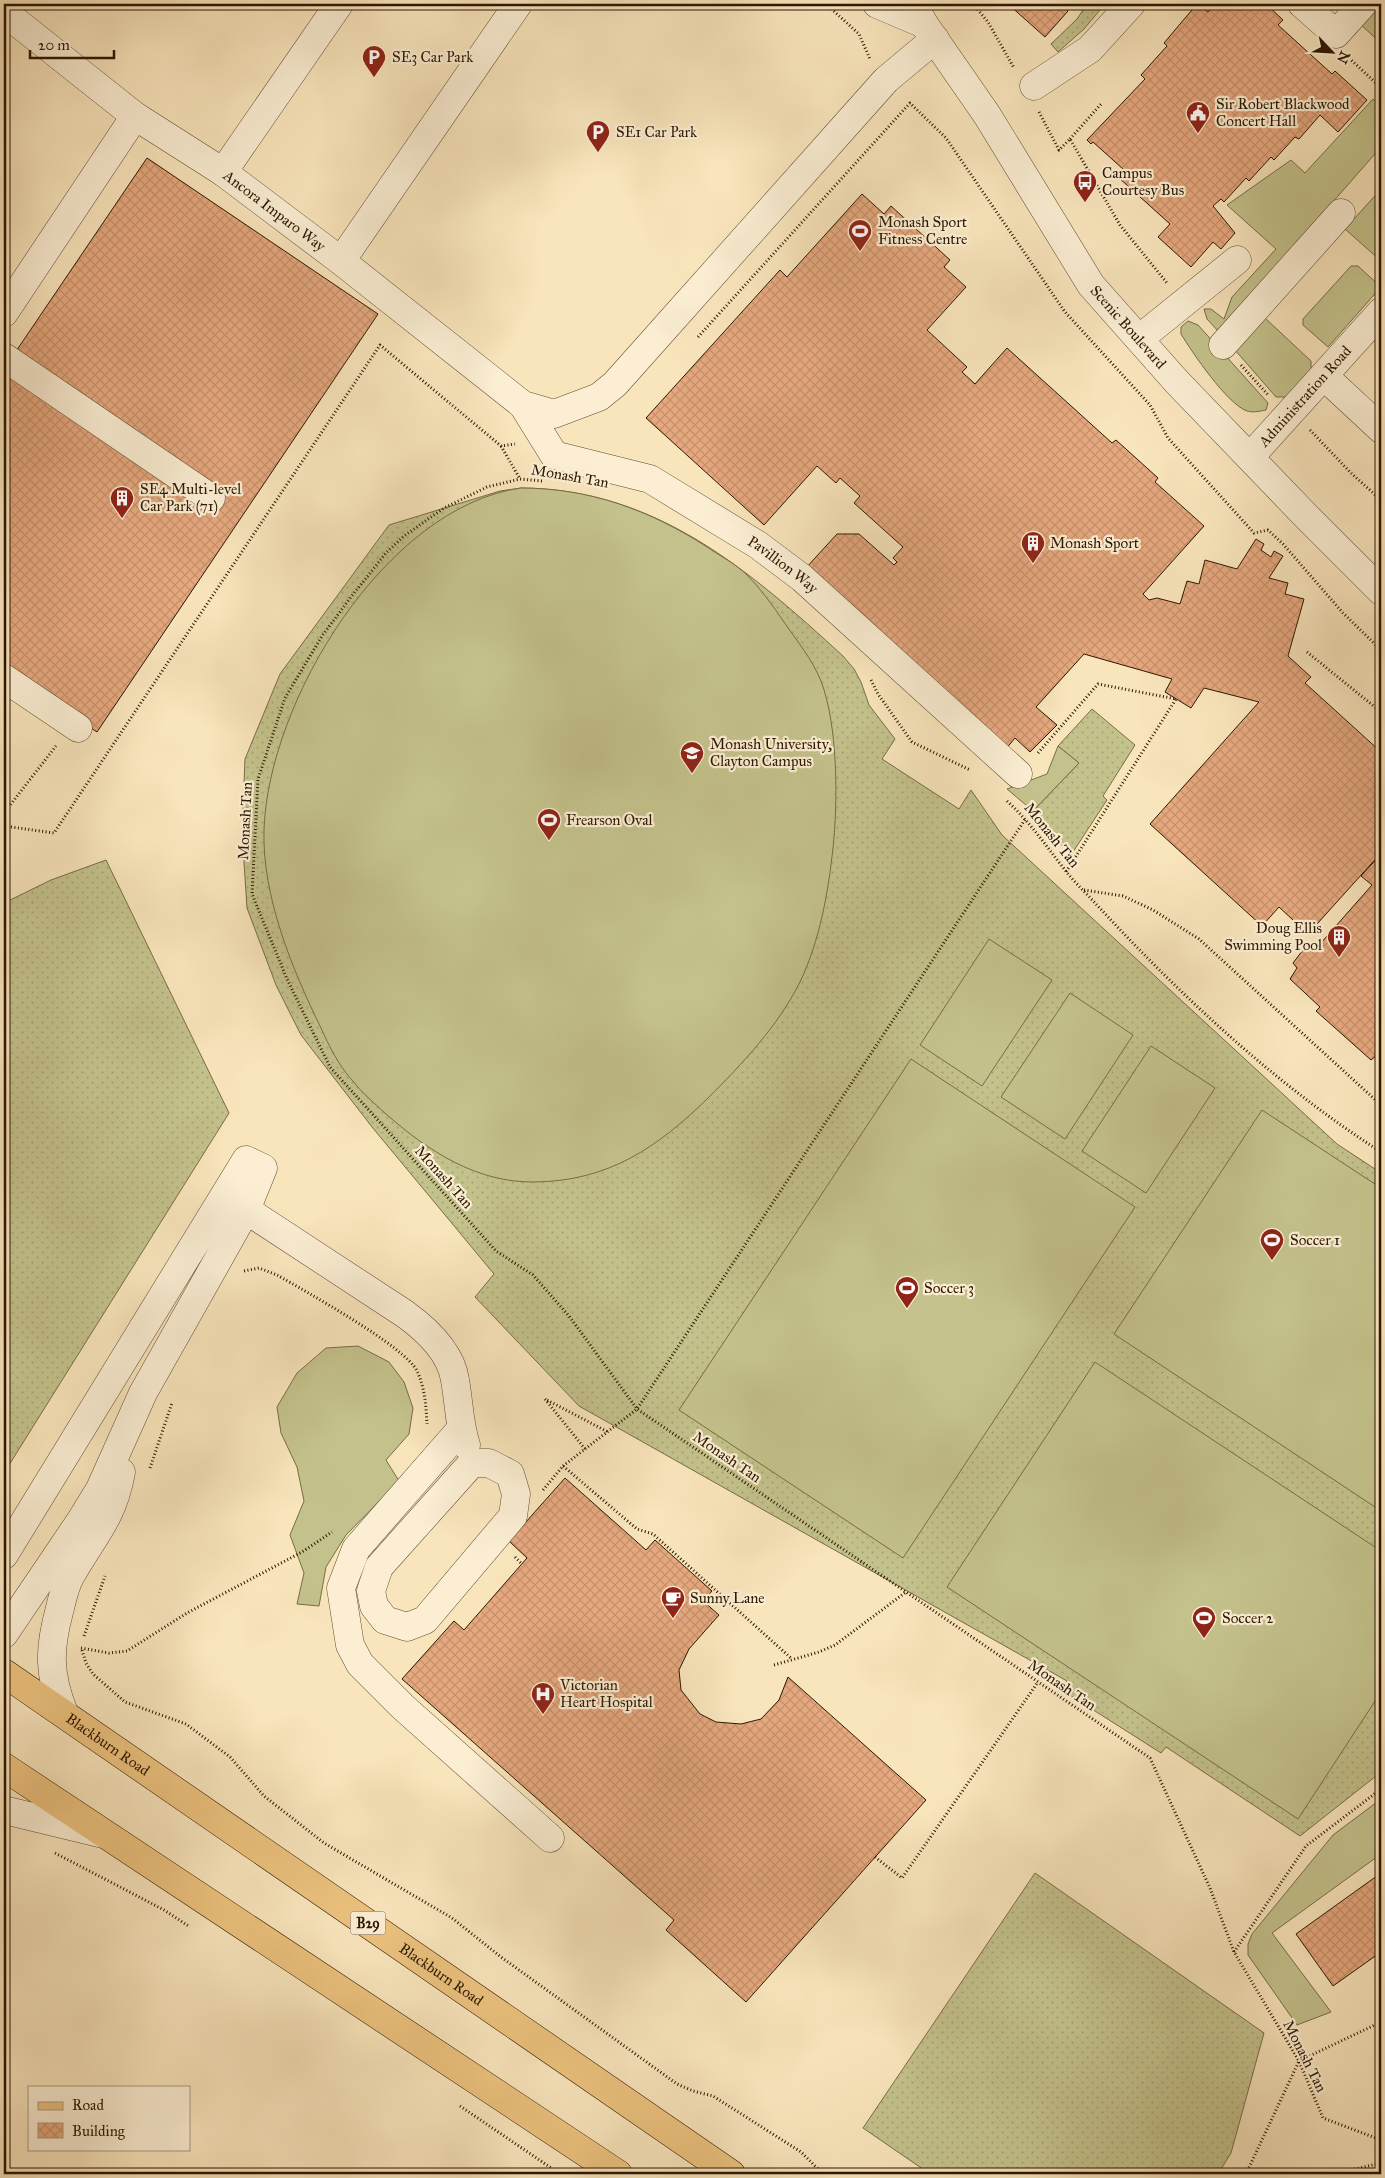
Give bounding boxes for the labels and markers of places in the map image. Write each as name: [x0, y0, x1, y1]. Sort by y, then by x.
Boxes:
parking icon: SE3 Car Park: [361, 44, 387, 78]
place label: SE3 Car Park: [392, 48, 473, 66]
place label: Sir Robert Blackwood Concert Hall: [1216, 95, 1350, 130]
public building icon: Sir Robert Blackwood Concert Hall: [1185, 100, 1211, 134]
parking icon: SE1 Car Park: [585, 119, 611, 153]
place label: SE1 Car Park: [616, 123, 697, 141]
place label: Campus Courtesy Bus: [1102, 164, 1184, 199]
bus stop icon: Campus Courtesy Bus: [1072, 169, 1098, 203]
place label: Monash Sport Fitness Centre: [878, 213, 968, 248]
sports icon: Monash Sport Fitness Centre: [847, 218, 873, 252]
place label: SE4 Multi-level Car Park (71): [140, 480, 242, 516]
building icon: SE4 Multi-level Car Park (71): [109, 485, 135, 519]
building icon: Monash Sport: [1020, 530, 1046, 564]
place label: Monash Sport: [1050, 534, 1140, 552]
place label: Monash University, Clayton Campus: [710, 735, 832, 770]
school or university icon: Monash University, Clayton Campus: [679, 740, 705, 774]
sports icon: Frearson Oval: [536, 807, 562, 841]
place label: Frearson Oval: [566, 811, 654, 829]
place label: Doug Ellis Swimming Pool: [1224, 919, 1323, 954]
building icon: Doug Ellis Swimming Pool: [1326, 924, 1352, 958]
sports icon: Soccer 1: [1259, 1227, 1285, 1261]
place label: Soccer 1: [1290, 1231, 1340, 1249]
sports icon: Soccer 3: [894, 1275, 920, 1309]
place label: Soccer 3: [924, 1279, 974, 1297]
cafe icon: Sunny Lane: [660, 1585, 686, 1619]
place label: Sunny Lane: [690, 1589, 765, 1607]
sports icon: Soccer 2: [1191, 1605, 1217, 1639]
place label: Soccer 2: [1222, 1609, 1274, 1627]
place label: Victorian Heart Hospital: [559, 1676, 654, 1711]
hospital icon: Victorian Heart Hospital: [530, 1681, 556, 1715]

